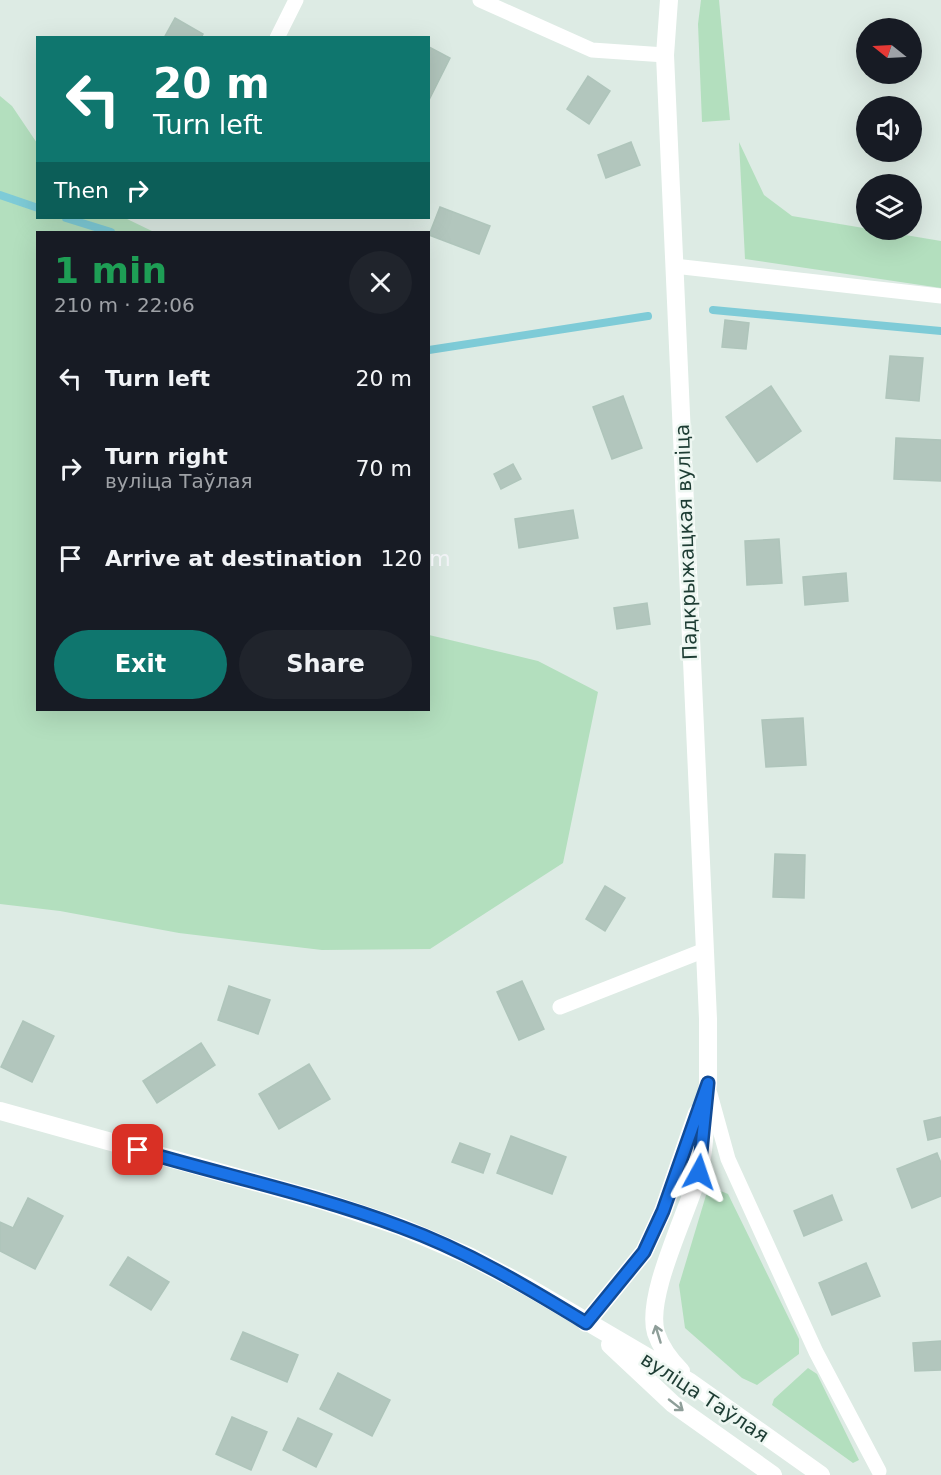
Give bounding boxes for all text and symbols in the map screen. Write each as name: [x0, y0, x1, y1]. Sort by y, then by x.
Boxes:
north arrow: [856, 18, 922, 84]
map controls: [856, 18, 922, 240]
text: 20 m: [153, 59, 270, 108]
icon: left: [54, 60, 132, 138]
button: sound: [856, 96, 922, 162]
text: Turn left: [153, 109, 263, 140]
icon: right: [121, 174, 154, 207]
button: layers: [856, 174, 922, 240]
text: Then: [54, 178, 109, 203]
text: 1 min: [54, 250, 167, 291]
button: close: [349, 251, 412, 314]
text: 210 m · 22:06: [54, 293, 195, 317]
icon: left: [54, 362, 87, 395]
text: Turn left: [105, 366, 210, 391]
text: 20 m: [356, 366, 412, 391]
street label: Падкрыжацкая вуліца: [670, 424, 702, 660]
text: Turn right: [105, 444, 228, 469]
icon: right: [54, 452, 87, 485]
text: 70 m: [356, 456, 412, 481]
text: вуліца Таўлая: [105, 469, 253, 493]
icon: arrive: [54, 542, 87, 575]
text: Arrive at destination: [105, 546, 362, 571]
text: 120 m: [380, 546, 451, 571]
button: Exit: [54, 630, 227, 699]
button: Share: [239, 630, 412, 699]
pin: [112, 1124, 163, 1175]
icon: arrive: [121, 1133, 154, 1166]
position arrow: [667, 1140, 731, 1204]
one-way arrow: [652, 1325, 663, 1344]
street label: вуліца Таўлая: [637, 1347, 773, 1447]
one-way arrow: [668, 1399, 684, 1412]

